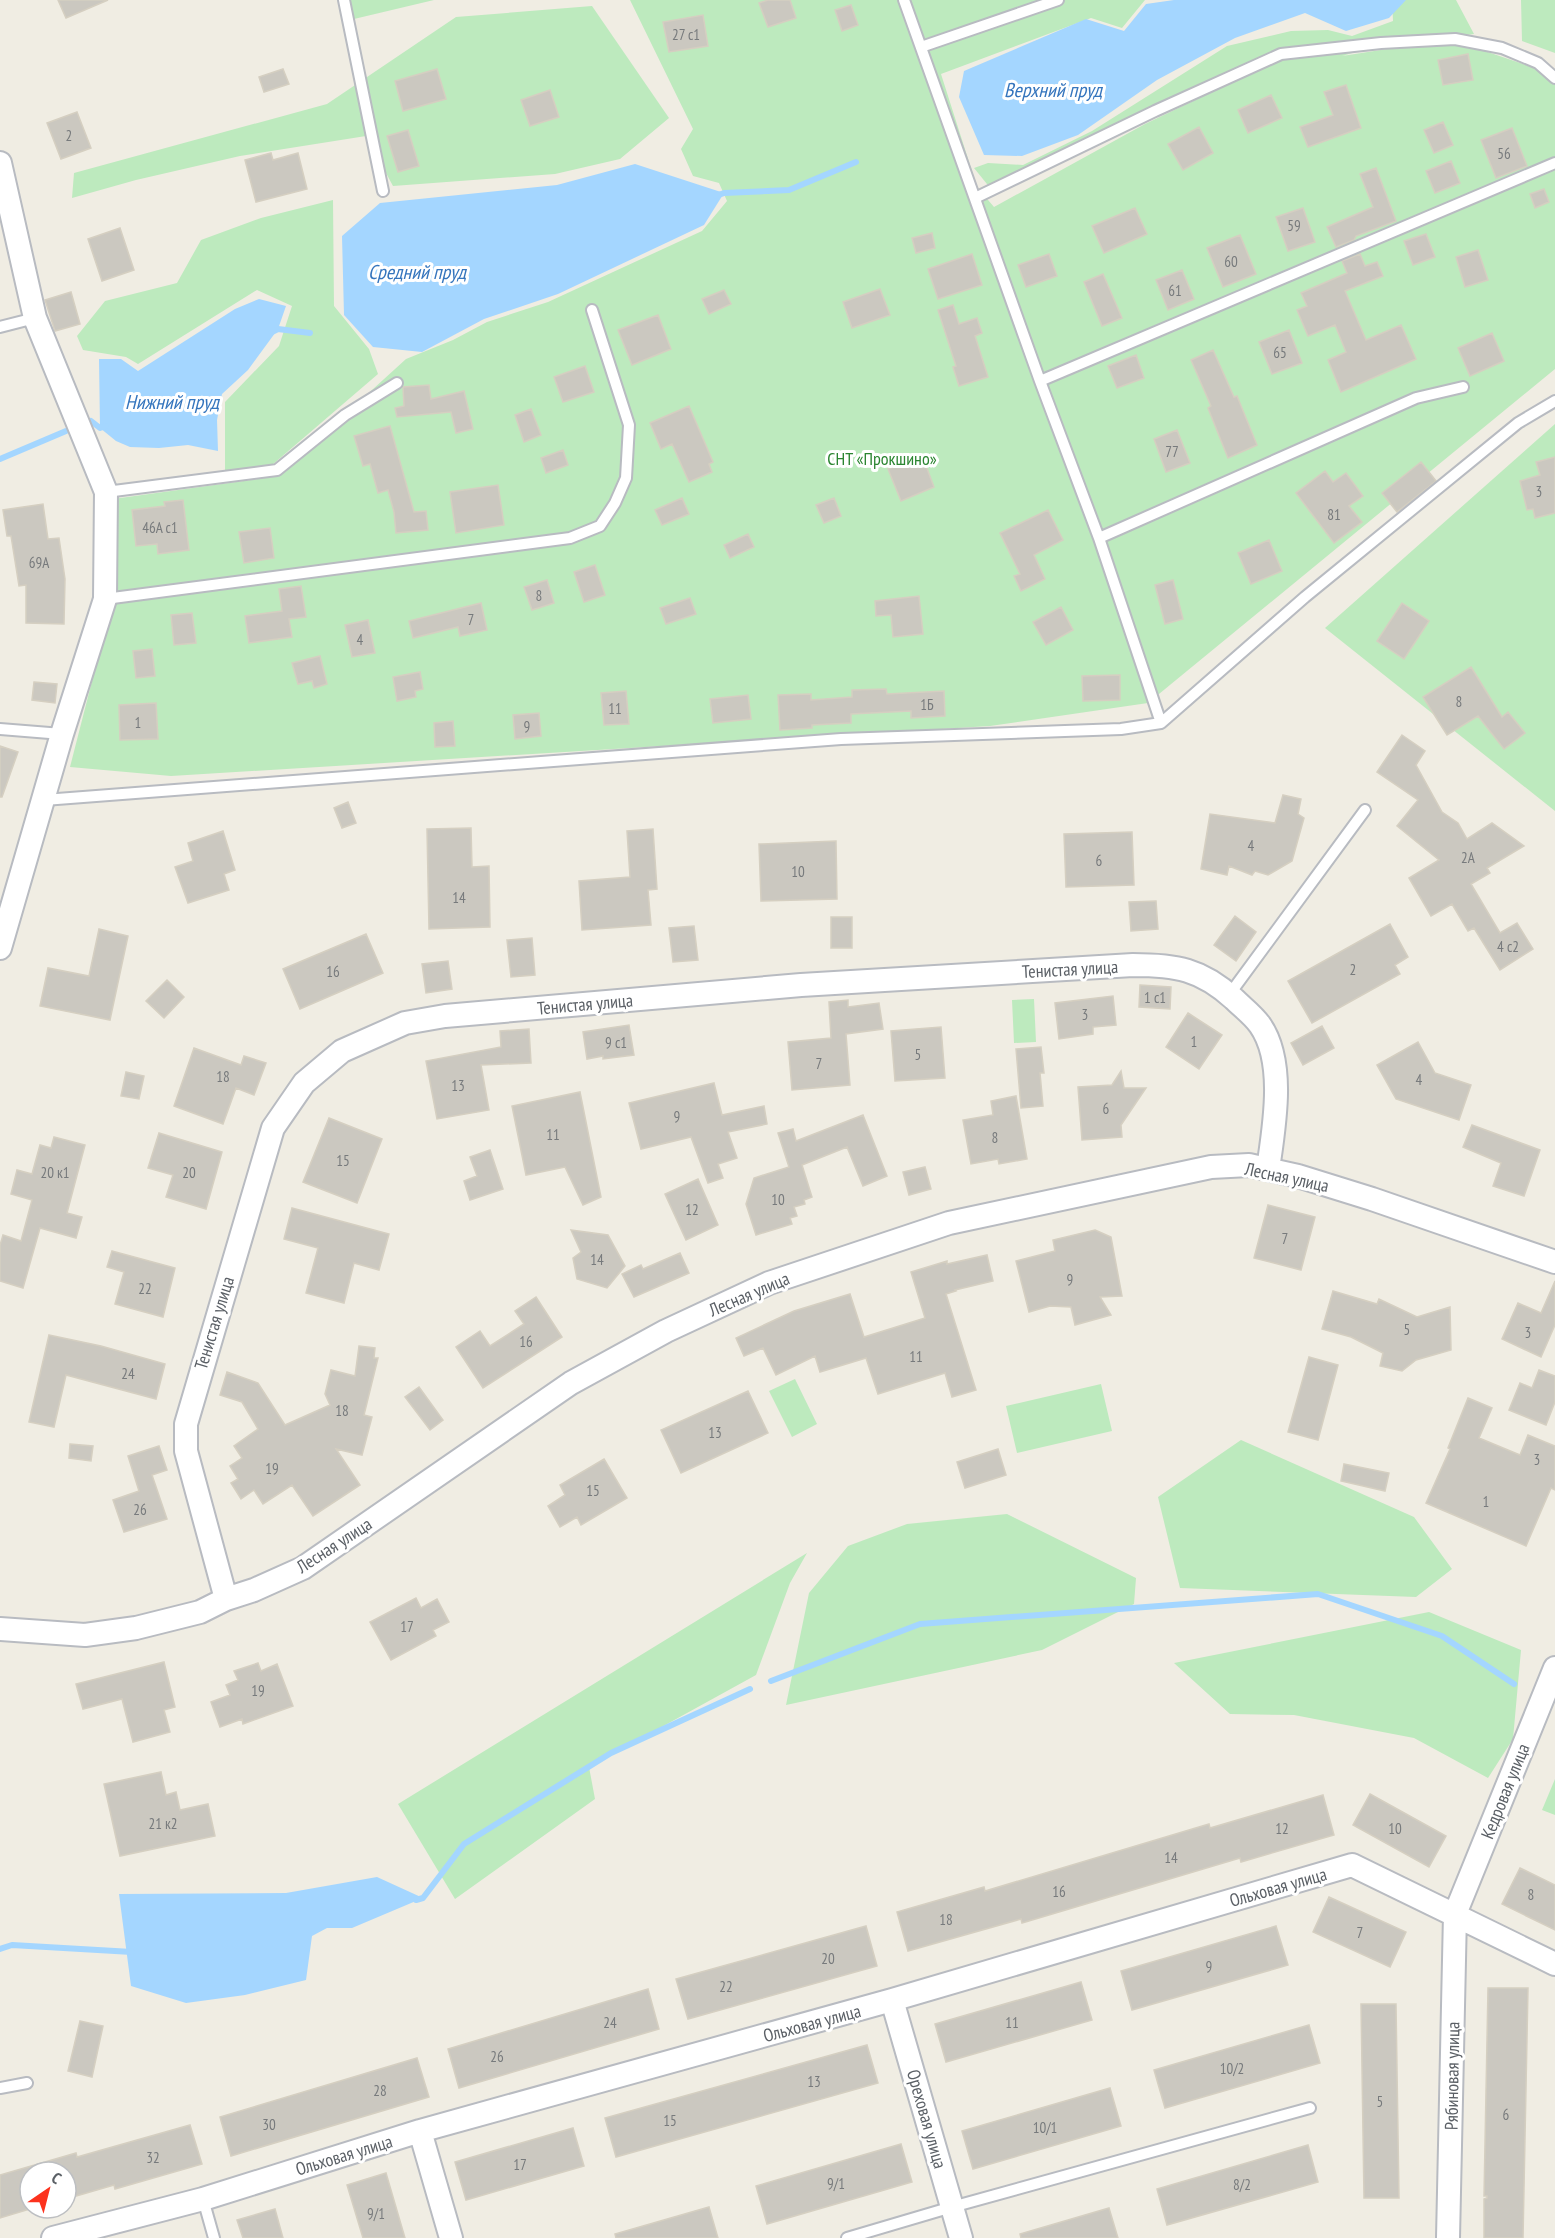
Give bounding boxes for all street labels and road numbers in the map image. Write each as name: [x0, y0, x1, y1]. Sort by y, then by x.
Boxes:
street label: Тенистая улица: [1021, 955, 1119, 983]
street label: Тенистая улица: [536, 988, 634, 1020]
street label: Лесная улица: [1242, 1157, 1331, 1197]
street label: Лесная улица: [704, 1267, 793, 1322]
street label: Тенистая улица: [189, 1274, 239, 1372]
street label: Лесная улица: [291, 1512, 376, 1578]
street label: Кедровая улица: [1475, 1740, 1535, 1842]
street label: Ольховая улица: [1227, 1862, 1329, 1912]
street label: Ольховая улица: [761, 1999, 863, 2047]
street label: Рябиновая улица: [1440, 2022, 1464, 2130]
street label: Ореховая улица: [902, 2067, 952, 2171]
street label: Ольховая улица: [293, 2129, 395, 2181]

